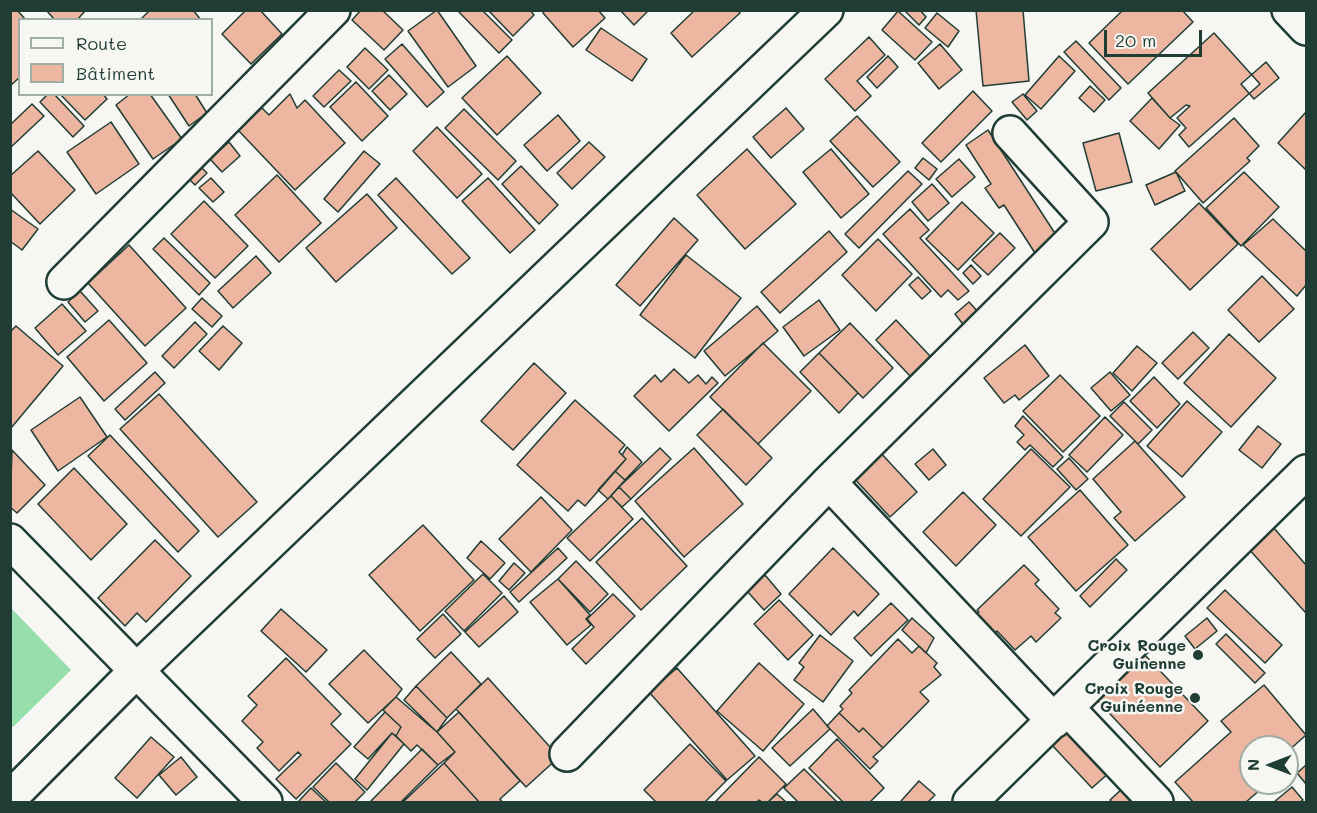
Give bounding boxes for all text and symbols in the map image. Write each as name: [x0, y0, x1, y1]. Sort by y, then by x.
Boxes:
legend: [18, 18, 213, 96]
scale bar: [1107, 18, 1204, 56]
text: 20 m: [1115, 28, 1156, 52]
text: Route: [76, 31, 127, 55]
text: Bâtiment: [76, 61, 155, 85]
place label: Croix Rouge Guinenne: [1087, 636, 1186, 674]
marker: Croix Rouge Guinenne: [1191, 648, 1205, 662]
place label: Croix Rouge Guinéenne: [1084, 679, 1183, 717]
marker: Croix Rouge Guinéenne: [1188, 691, 1202, 705]
north arrow: [1239, 735, 1299, 795]
text: N: [1242, 759, 1263, 771]

